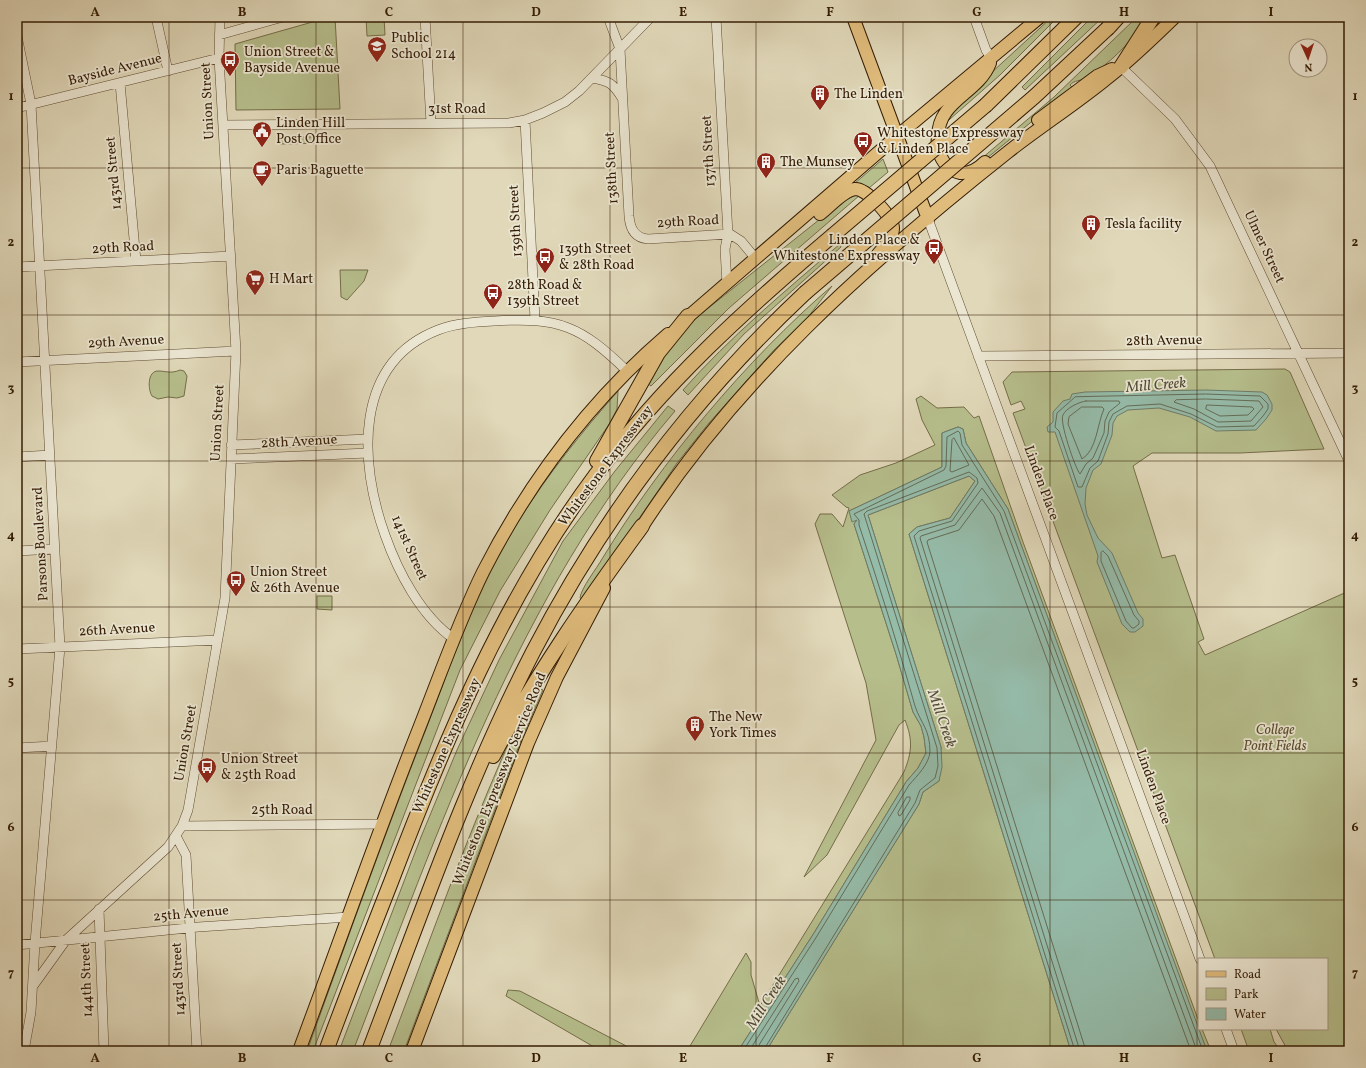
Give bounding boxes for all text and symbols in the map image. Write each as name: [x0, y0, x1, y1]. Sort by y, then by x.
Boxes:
text: A: [90, 4, 100, 22]
text: B: [238, 4, 247, 22]
text: C: [385, 4, 393, 22]
text: D: [531, 4, 541, 22]
text: E: [679, 4, 687, 22]
text: F: [826, 4, 834, 22]
text: G: [972, 4, 982, 22]
text: H: [1119, 4, 1129, 22]
text: I: [1269, 4, 1274, 22]
place label: Public School 214: [391, 29, 456, 64]
school or university icon: Public School 214: [366, 35, 388, 63]
north arrow: [1288, 38, 1328, 78]
place label: Union Street & Bayside Avenue: [244, 43, 341, 78]
street label: Bayside Avenue: [66, 49, 164, 91]
bus stop icon: Union Street & Bayside Avenue: [219, 49, 241, 77]
text: N: [1304, 59, 1313, 74]
street label: Union Street: [196, 62, 220, 140]
building icon: The Linden: [809, 83, 831, 111]
place label: The Linden: [834, 85, 903, 104]
text: 1: [8, 88, 14, 106]
text: 1: [1352, 88, 1358, 106]
street label: 31st Road: [428, 100, 486, 119]
place label: Linden Hill Post Office: [276, 114, 345, 149]
street label: 137th Street: [698, 114, 720, 188]
public building icon: Linden Hill Post Office: [251, 120, 273, 148]
place label: Whitestone Expressway & Linden Place: [877, 124, 1024, 159]
bus stop icon: Whitestone Expressway & Linden Place: [852, 130, 874, 158]
street label: 138th Street: [601, 131, 623, 205]
street label: 143rd Street: [101, 135, 127, 211]
building icon: The Munsey: [755, 151, 777, 179]
place label: The Munsey: [780, 153, 855, 172]
cafe icon: Paris Baguette: [251, 159, 273, 187]
place label: Paris Baguette: [276, 161, 364, 180]
street label: 139th Street: [505, 184, 527, 258]
street label: Ulmer Street: [1239, 208, 1289, 286]
street label: 29th Road: [656, 211, 720, 233]
building icon: Tesla facility: [1080, 213, 1102, 241]
place label: Tesla facility: [1105, 215, 1182, 234]
place label: Linden Place & Whitestone Expressway: [773, 231, 920, 266]
text: 2: [8, 234, 15, 252]
text: 2: [1352, 234, 1359, 252]
street label: 29th Road: [91, 237, 155, 259]
bus stop icon: Linden Place & Whitestone Expressway: [923, 237, 945, 265]
place label: 139th Street & 28th Road: [559, 240, 635, 275]
bus stop icon: 139th Street & 28th Road: [534, 246, 556, 274]
supermarket icon: H Mart: [244, 268, 266, 296]
place label: H Mart: [269, 270, 313, 289]
place label: 28th Road & 139th Street: [507, 276, 583, 311]
bus stop icon: 28th Road & 139th Street: [482, 282, 504, 310]
street label: 29th Avenue: [87, 330, 165, 353]
street label: 28th Avenue: [1126, 331, 1203, 351]
water label: Mill Creek: [1124, 373, 1187, 399]
text: 3: [8, 380, 15, 398]
text: 3: [1352, 380, 1359, 398]
street label: Union Street: [206, 384, 230, 462]
street label: Whitestone Expressway: [554, 401, 658, 530]
street label: 28th Avenue: [260, 430, 338, 453]
street label: Linden Place: [1019, 443, 1063, 523]
street label: Parsons Boulevard: [29, 486, 53, 602]
street label: 141st Street: [386, 512, 432, 584]
text: 4: [7, 527, 15, 545]
text: 4: [1351, 527, 1359, 545]
place label: Union Street & 26th Avenue: [250, 563, 340, 598]
bus stop icon: Union Street & 26th Avenue: [225, 569, 247, 597]
street label: 26th Avenue: [78, 618, 156, 641]
street label: Whitestone Expressway Service Road: [448, 670, 552, 888]
text: 5: [8, 673, 14, 691]
text: 5: [1352, 673, 1358, 691]
street label: Whitestone Expressway: [408, 675, 486, 817]
water label: Mill Creek: [921, 686, 961, 751]
street label: Union Street: [170, 703, 202, 783]
place label: The New York Times: [709, 708, 777, 743]
building icon: The New York Times: [684, 714, 706, 742]
park label: College Point Fields: [1243, 721, 1307, 756]
street label: Linden Place: [1131, 747, 1175, 827]
place label: Union Street & 25th Road: [221, 750, 298, 785]
bus stop icon: Union Street & 25th Road: [196, 756, 218, 784]
street label: 25th Road: [251, 801, 313, 820]
text: 6: [7, 819, 15, 837]
text: 6: [1351, 819, 1359, 837]
street label: 25th Avenue: [152, 901, 230, 927]
street label: 144th Street: [76, 942, 98, 1018]
street label: 143rd Street: [168, 942, 190, 1016]
legend: [1198, 958, 1328, 1030]
text: 7: [8, 965, 14, 983]
text: 7: [1352, 965, 1358, 983]
text: Road: [1234, 967, 1261, 983]
water label: Mill Creek: [741, 972, 792, 1035]
text: Park: [1234, 987, 1259, 1003]
text: Water: [1234, 1007, 1266, 1023]
text: A: [90, 1050, 100, 1068]
text: B: [238, 1050, 247, 1068]
text: C: [385, 1050, 393, 1068]
text: D: [531, 1050, 541, 1068]
text: E: [679, 1050, 687, 1068]
text: F: [826, 1050, 834, 1068]
text: G: [972, 1050, 982, 1068]
text: H: [1119, 1050, 1129, 1068]
text: I: [1269, 1050, 1274, 1068]

